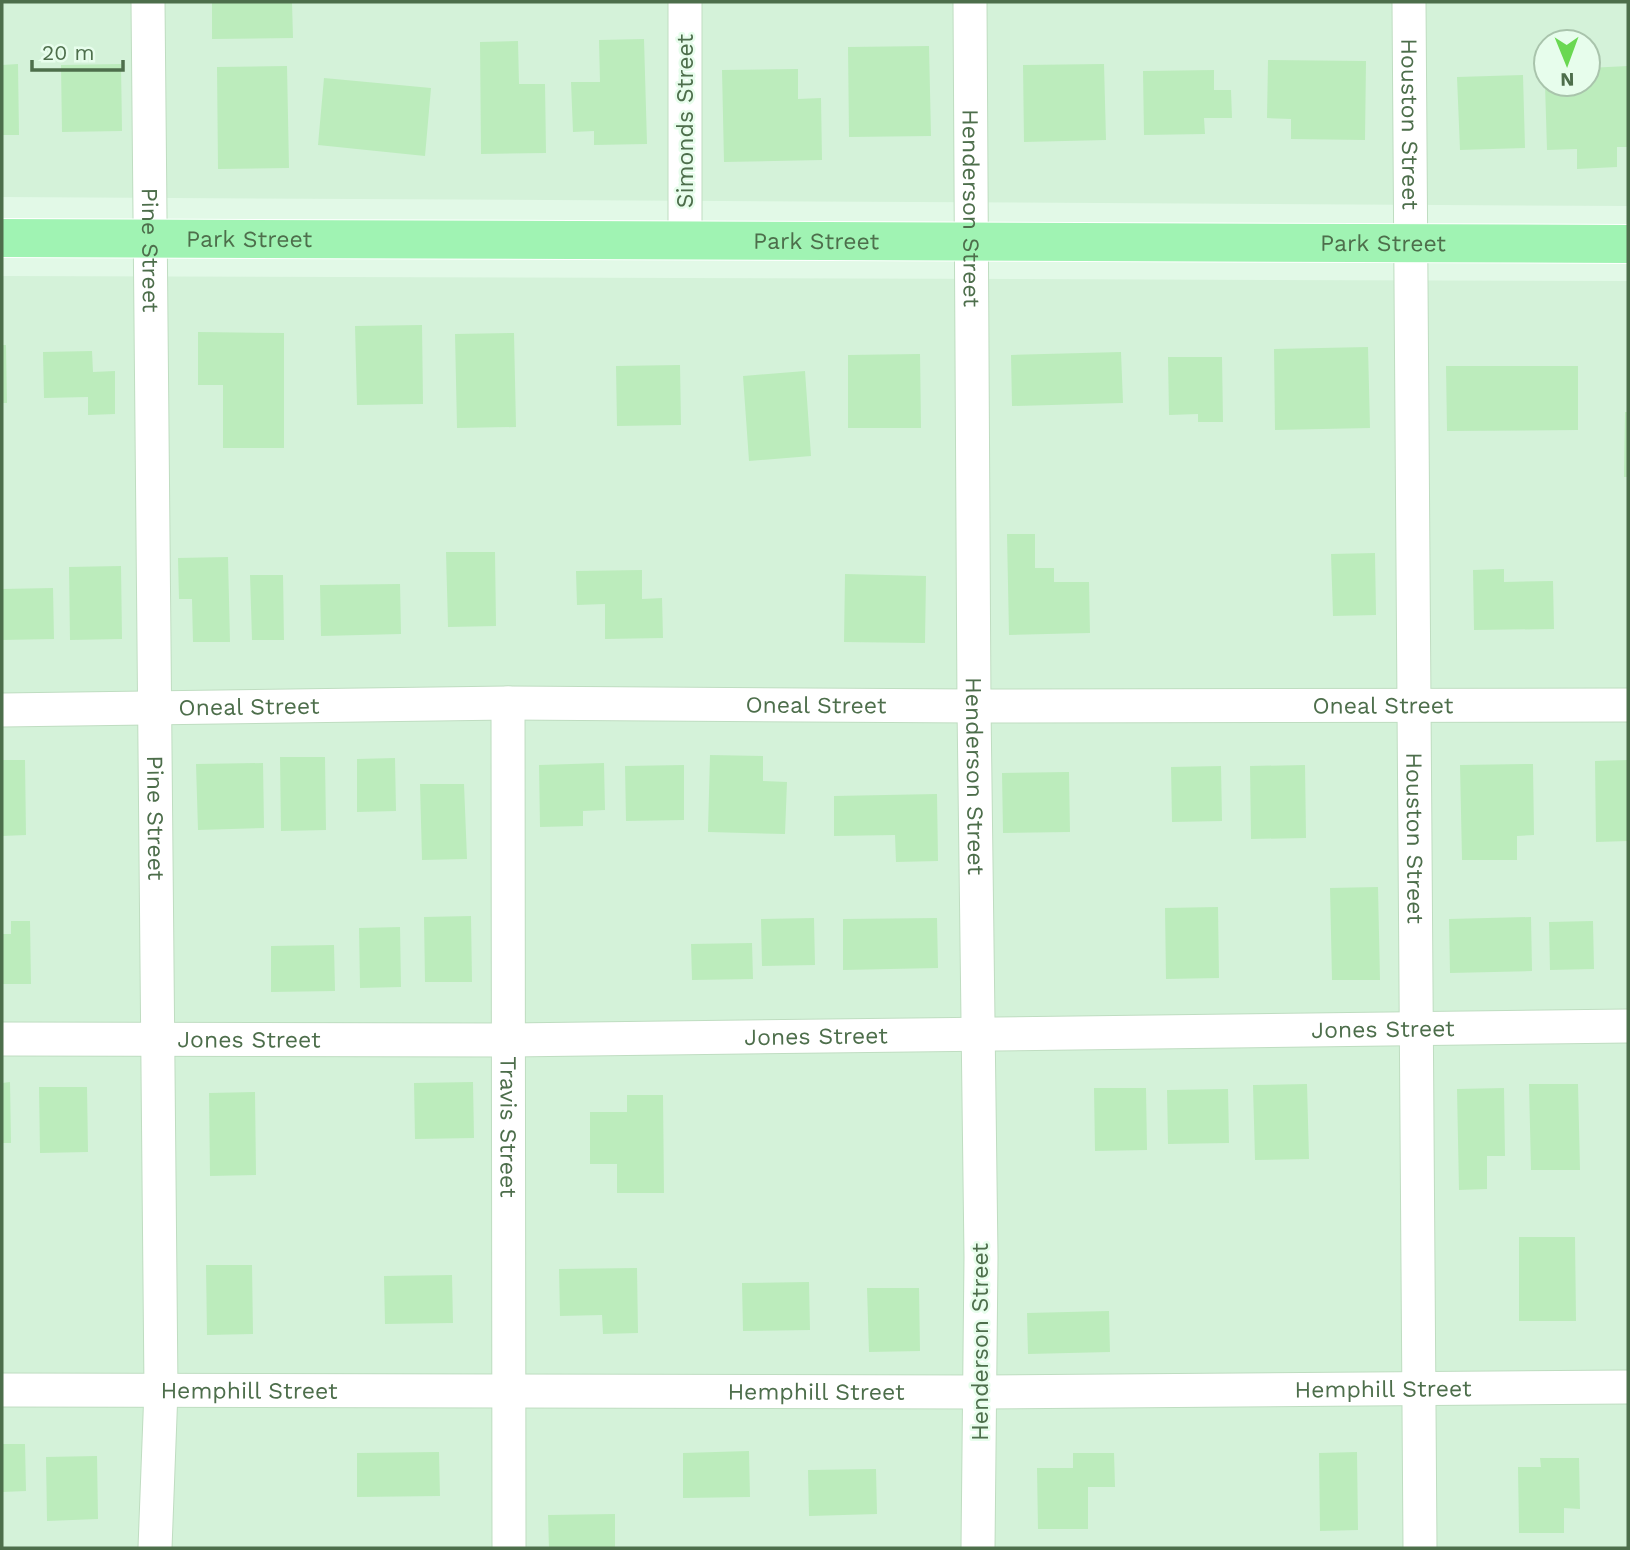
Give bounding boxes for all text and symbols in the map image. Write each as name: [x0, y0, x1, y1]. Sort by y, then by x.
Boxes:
scale bar: [32, 28, 122, 72]
north arrow: [1532, 28, 1602, 98]
street label: Simonds Street: [672, 33, 699, 208]
street label: Houston Street: [1396, 38, 1424, 210]
text: 20 m: [42, 40, 94, 65]
text: N: [1560, 68, 1575, 91]
street label: Henderson Street: [957, 109, 985, 308]
street label: Pine Street: [136, 187, 164, 313]
street label: Park Street: [186, 225, 312, 253]
street label: Park Street: [753, 227, 879, 255]
street label: Park Street: [1320, 229, 1446, 257]
street label: Henderson Street: [960, 677, 990, 876]
street label: Oneal Street: [745, 691, 887, 719]
street label: Oneal Street: [178, 692, 320, 721]
street label: Oneal Street: [1312, 692, 1454, 719]
street label: Houston Street: [1401, 752, 1429, 924]
street label: Pine Street: [142, 755, 170, 881]
street label: Jones Street: [1311, 1015, 1455, 1043]
street label: Jones Street: [744, 1022, 888, 1051]
street label: Jones Street: [177, 1026, 321, 1053]
street label: Travis Street: [495, 1056, 522, 1198]
street label: Henderson Street: [967, 1243, 994, 1441]
street label: Hemphill Street: [1294, 1375, 1472, 1403]
street label: Hemphill Street: [160, 1377, 338, 1404]
street label: Hemphill Street: [727, 1378, 905, 1405]

